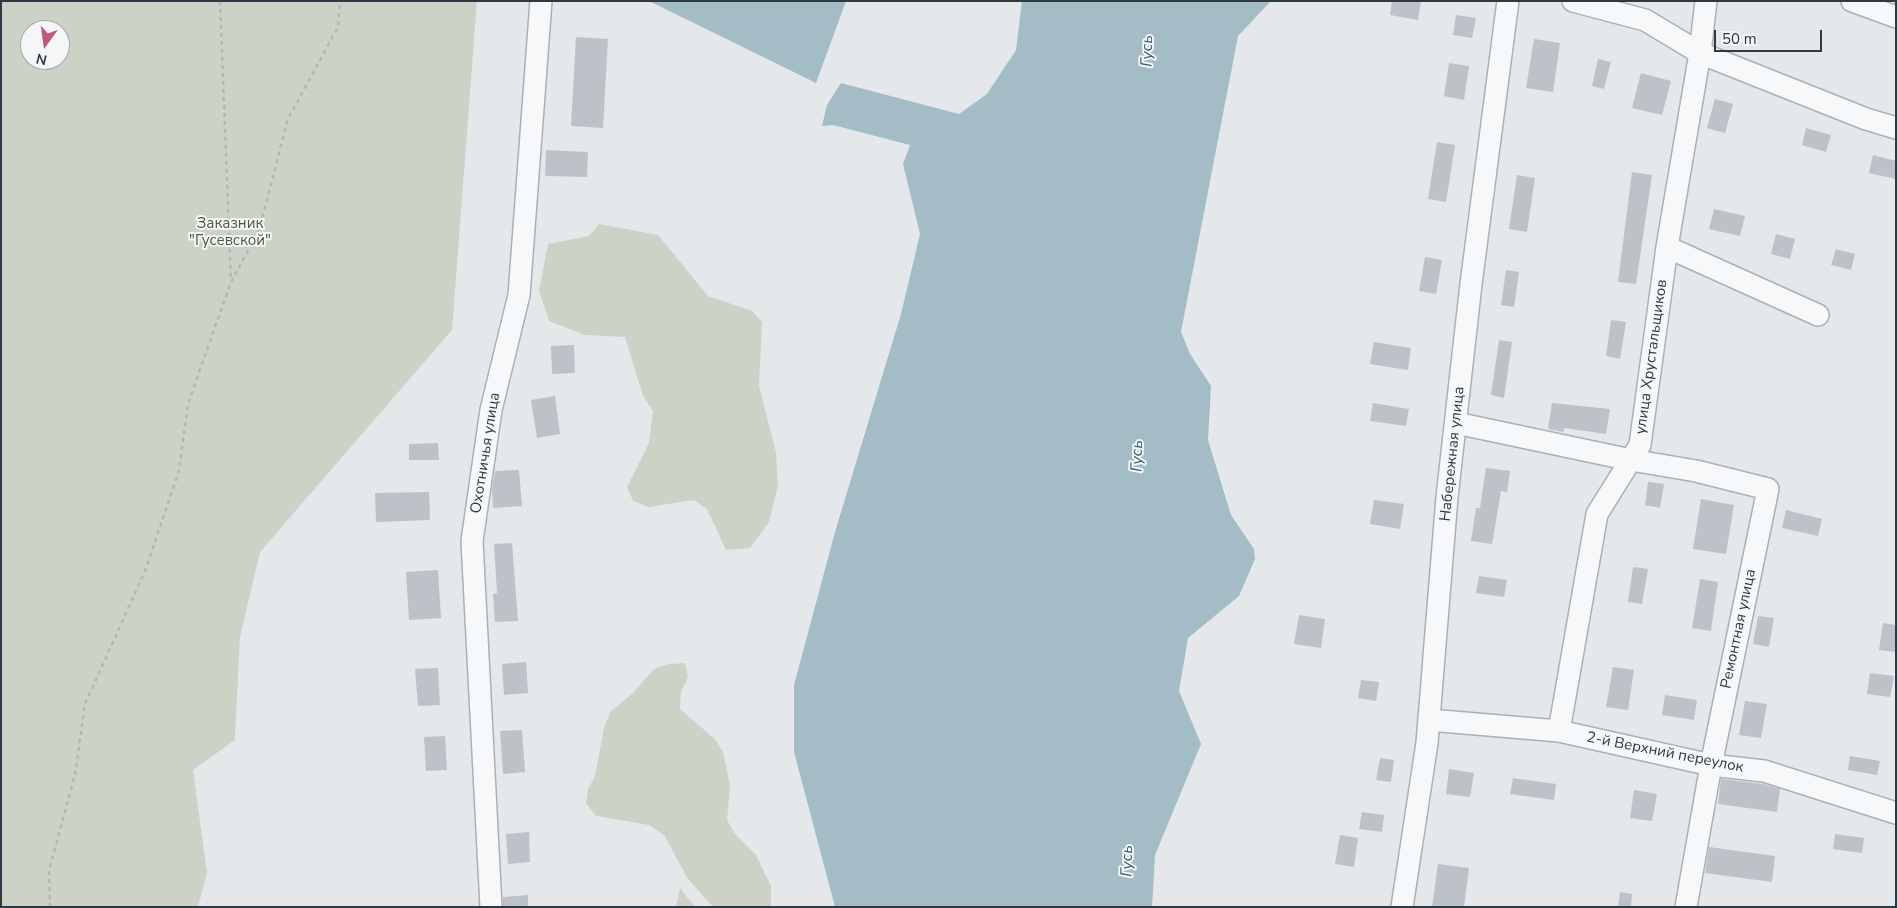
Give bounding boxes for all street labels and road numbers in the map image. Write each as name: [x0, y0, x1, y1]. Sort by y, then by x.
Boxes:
street label: улица Хрустальщиков: [1632, 278, 1672, 436]
street label: Набережная улица: [1437, 386, 1469, 522]
street label: Охотничья улица: [468, 391, 504, 515]
street label: Ремонтная улица: [1718, 568, 1760, 690]
street label: 2-й Верхний переулок: [1585, 729, 1745, 777]

